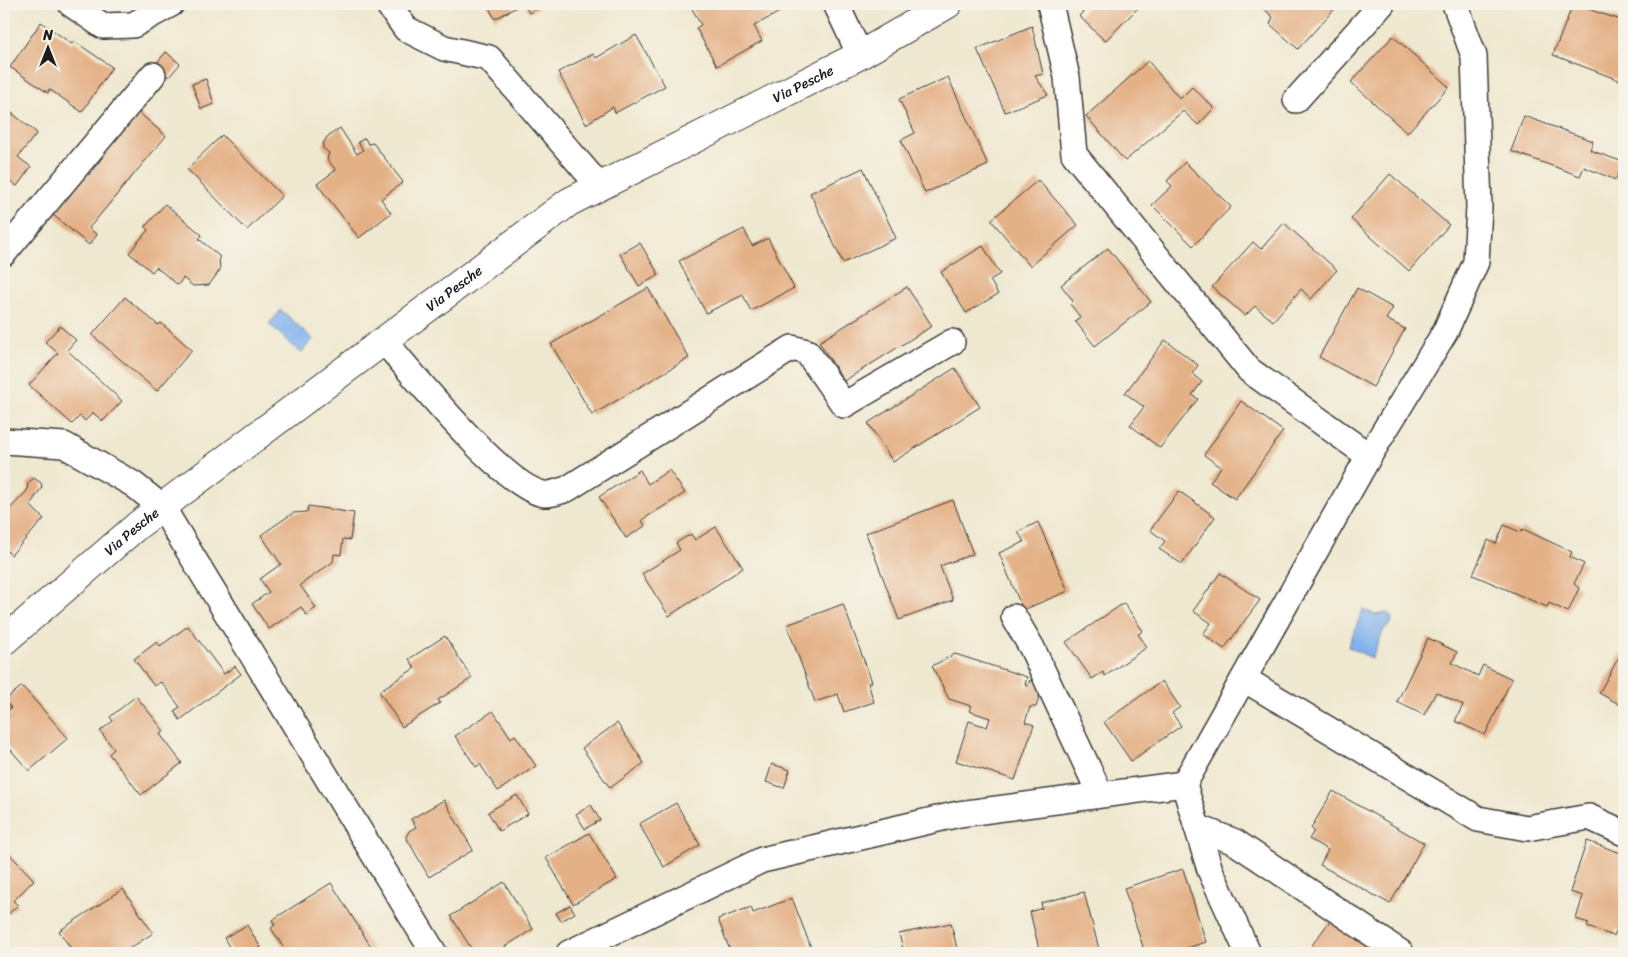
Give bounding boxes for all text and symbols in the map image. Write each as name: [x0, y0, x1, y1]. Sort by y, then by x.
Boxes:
north arrow: [22, 22, 72, 72]
text: N: [42, 23, 53, 48]
street label: Via Pesche: [768, 58, 838, 110]
street label: Via Pesche: [420, 259, 488, 318]
street label: Via Pesche: [98, 501, 165, 562]

